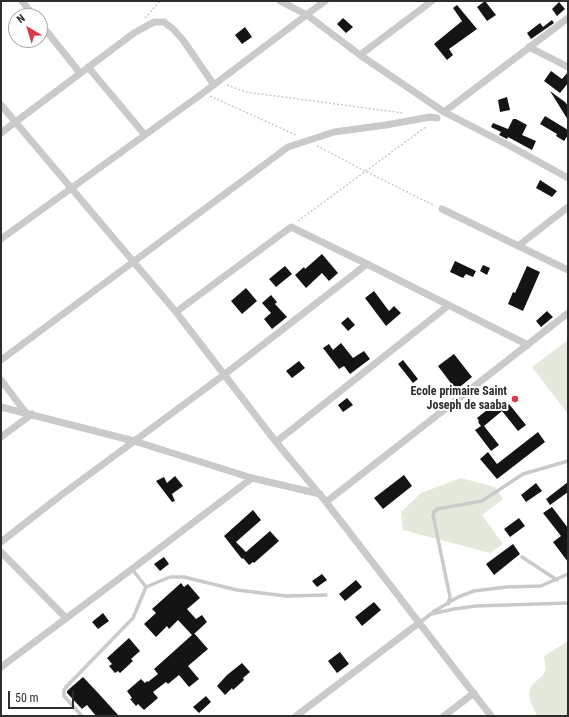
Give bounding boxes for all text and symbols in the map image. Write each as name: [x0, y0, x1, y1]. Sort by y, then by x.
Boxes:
north arrow: [8, 8, 48, 48]
text: N: [14, 12, 28, 26]
place label: Ecole primaire Saint Joseph de saaba: [411, 385, 507, 413]
marker: Ecole primaire Saint Joseph de saaba: [510, 394, 520, 404]
scale bar: [10, 683, 76, 709]
text: 50 m: [15, 691, 39, 705]

